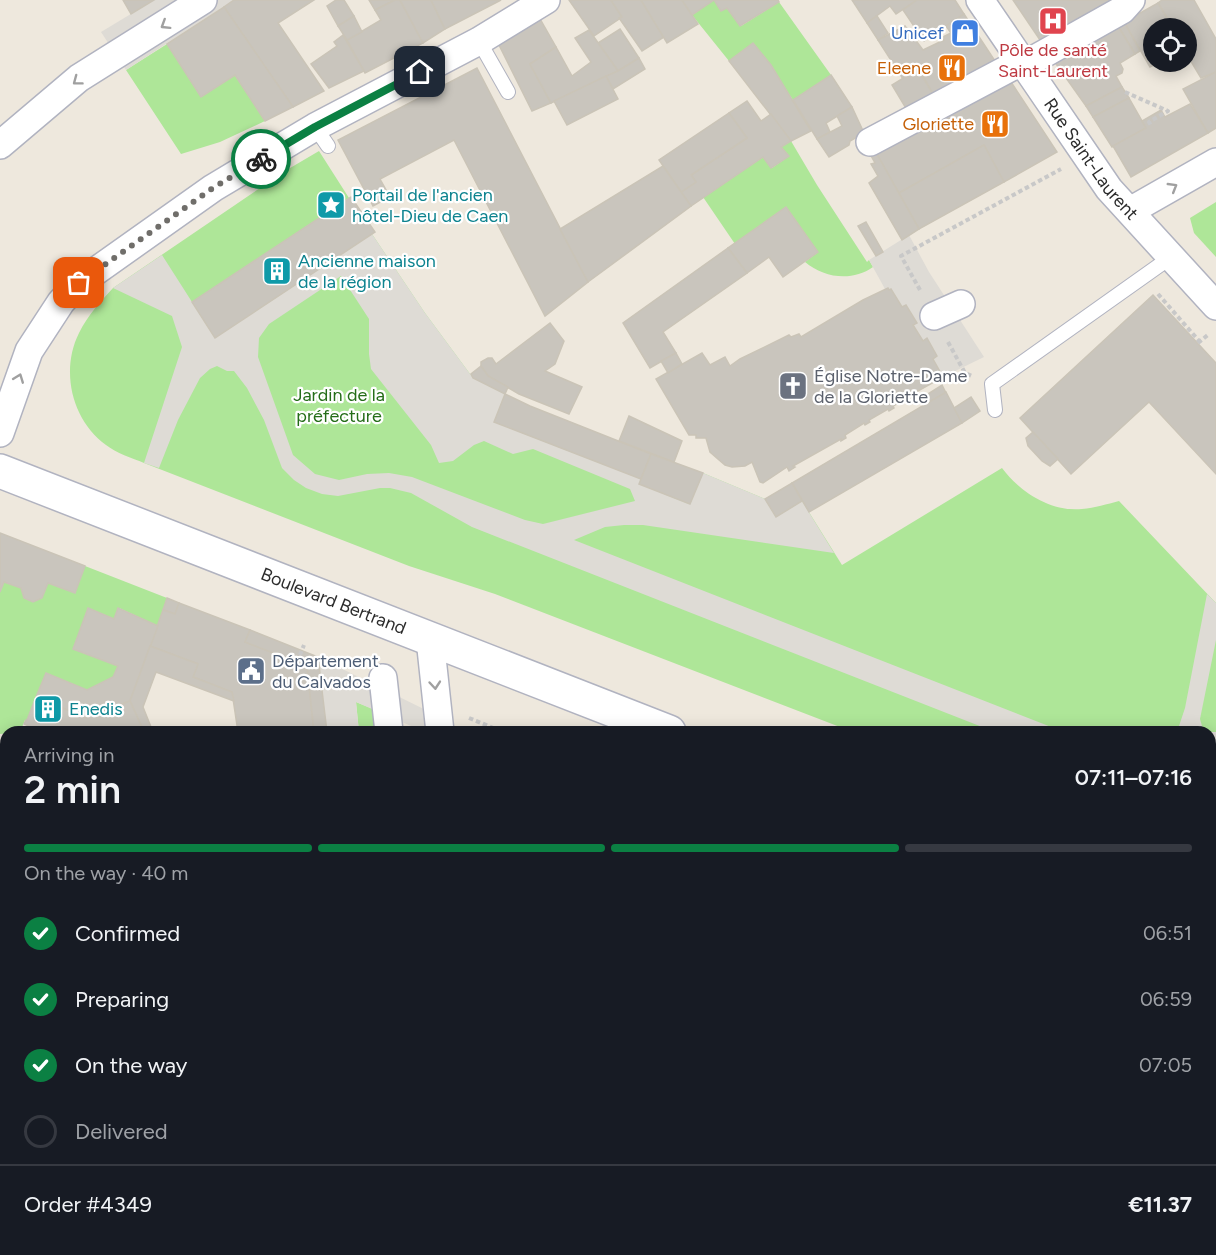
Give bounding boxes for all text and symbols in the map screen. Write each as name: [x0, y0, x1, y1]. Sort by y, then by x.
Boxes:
hospital icon: Pôle de santé Saint-Laurent: [1037, 5, 1069, 37]
one-way arrow: [161, 17, 171, 29]
shop icon: Unicef: [949, 17, 981, 49]
map controls: [1143, 18, 1197, 72]
button: locate: [1143, 18, 1197, 72]
place label: Unicef: [891, 22, 944, 44]
place label: Pôle de santé Saint-Laurent: [998, 39, 1108, 82]
pin: [394, 46, 445, 97]
restaurant icon: Eleene: [936, 52, 968, 84]
icon: home: [403, 55, 436, 88]
place label: Eleene: [877, 57, 931, 79]
one-way arrow: [73, 73, 84, 84]
street label: Rue Saint-Laurent: [1039, 94, 1143, 225]
restaurant icon: Gloriette: [979, 108, 1011, 140]
place label: Gloriette: [902, 113, 974, 135]
courier: [231, 129, 291, 189]
icon: bike: [245, 143, 278, 176]
one-way arrow: [1167, 182, 1177, 194]
place label: Portail de l'ancien hôtel-Dieu de Caen: [352, 184, 508, 227]
place icon: Portail de l'ancien hôtel-Dieu de Caen: [315, 189, 347, 221]
place label: Ancienne maison de la région: [298, 250, 436, 293]
building icon: Ancienne maison de la région: [261, 255, 293, 287]
pin: [53, 257, 104, 308]
icon: bag: [62, 266, 95, 299]
place label: Église Notre-Dame de la Gloriette: [814, 365, 967, 408]
church icon: Église Notre-Dame de la Gloriette: [777, 370, 809, 402]
one-way arrow: [12, 373, 24, 384]
park label: Jardin de la préfecture: [293, 384, 385, 427]
street label: Boulevard Bertrand: [258, 563, 409, 639]
place label: Département du Calvados: [272, 650, 379, 693]
public building icon: Département du Calvados: [235, 655, 267, 687]
one-way arrow: [428, 681, 441, 690]
building icon: Enedis: [32, 693, 64, 725]
place label: Enedis: [69, 698, 123, 720]
text: Arriving in: [24, 743, 114, 767]
text: 07:11–07:16: [1075, 764, 1192, 791]
text: 2 min: [24, 766, 121, 813]
text: On the way · 40 m: [24, 861, 188, 885]
icon: check: [24, 917, 57, 950]
text: Confirmed: [75, 920, 180, 947]
text: 06:51: [1143, 921, 1192, 945]
icon: check: [24, 983, 57, 1016]
text: Preparing: [75, 986, 169, 1013]
text: 06:59: [1140, 987, 1192, 1011]
icon: check: [24, 1049, 57, 1082]
text: On the way: [75, 1052, 187, 1079]
text: 07:05: [1139, 1053, 1192, 1077]
text: Delivered: [75, 1118, 168, 1145]
text: Order #4349: [24, 1191, 152, 1218]
text: €11.37: [1128, 1191, 1192, 1218]

